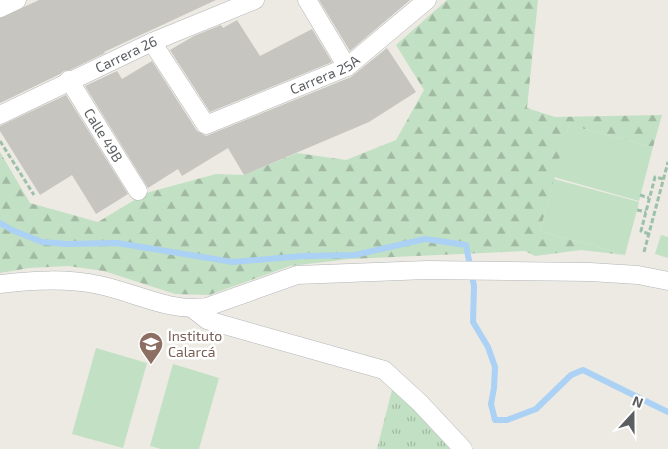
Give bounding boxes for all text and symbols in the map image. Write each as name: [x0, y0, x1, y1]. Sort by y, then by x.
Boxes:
street label: Carrera 26: [92, 32, 159, 76]
street label: Carrera 25A: [287, 51, 363, 98]
street label: Calle 49B: [81, 105, 127, 165]
place label: Instituto Calarcá: [168, 327, 222, 360]
school or university icon: Instituto Calarcá: [138, 331, 164, 365]
north arrow: [608, 389, 658, 439]
text: N: [630, 392, 646, 411]

